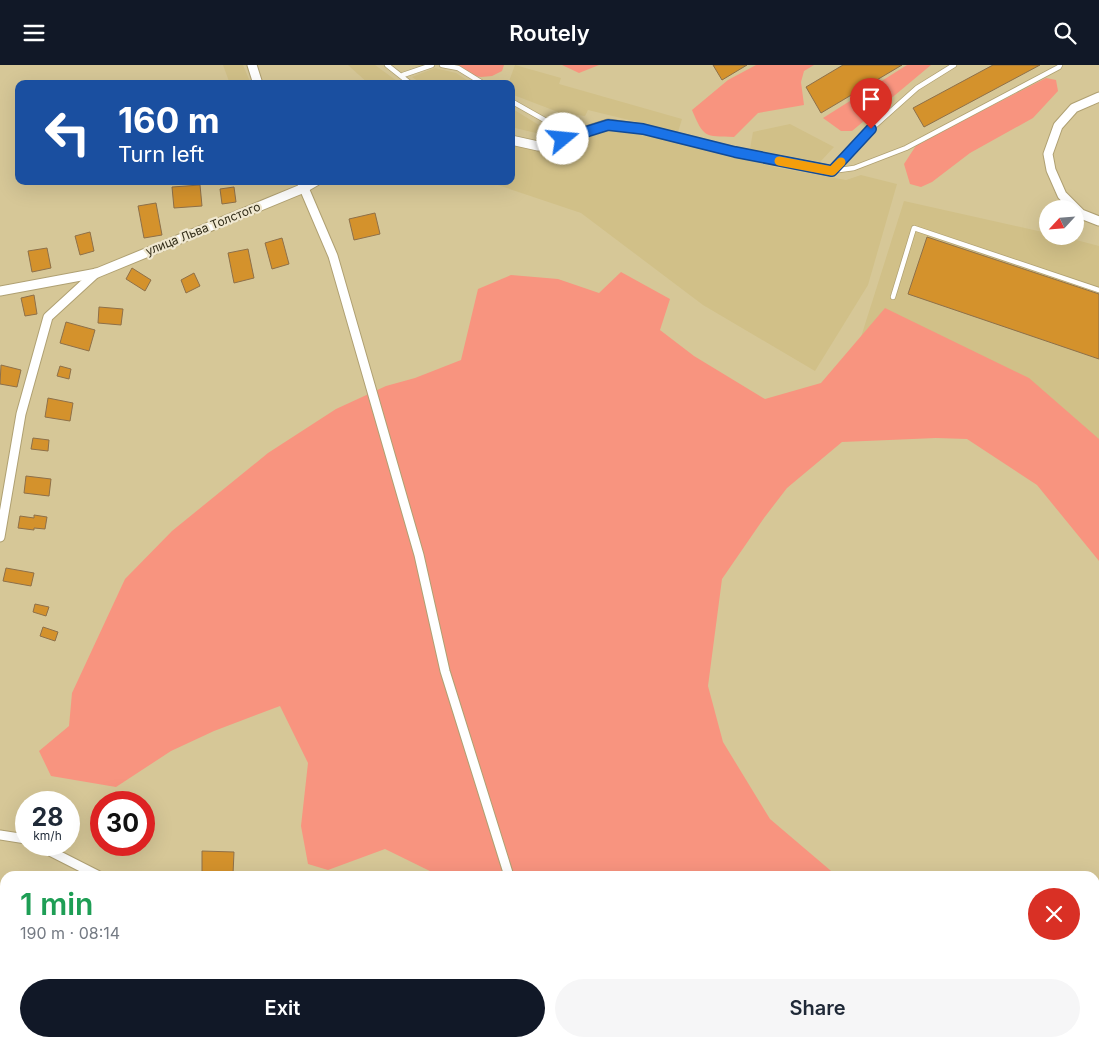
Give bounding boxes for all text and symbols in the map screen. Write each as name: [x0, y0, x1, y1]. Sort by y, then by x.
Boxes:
icon: menu: [20, 19, 48, 47]
icon: search: [1051, 19, 1079, 47]
text: Routely: [509, 20, 590, 46]
pin: [850, 78, 892, 129]
icon: arrive: [857, 85, 885, 113]
text: 160 m: [118, 99, 220, 141]
icon: left: [35, 100, 100, 165]
position arrow: [536, 112, 588, 164]
text: Turn left: [118, 141, 204, 167]
street label: улица Льва Толстого: [143, 199, 262, 258]
north arrow: [1039, 200, 1084, 245]
map controls: [1039, 200, 1084, 245]
speed limit sign: 30: [90, 791, 155, 856]
text: 28: [31, 802, 64, 832]
text: km/h: [33, 828, 62, 843]
text: 1 min: [20, 886, 93, 922]
button: close: [1028, 888, 1080, 940]
text: 190 m · 08:14: [20, 923, 120, 943]
button: Exit: [20, 979, 545, 1037]
button: Share: [555, 979, 1080, 1037]

